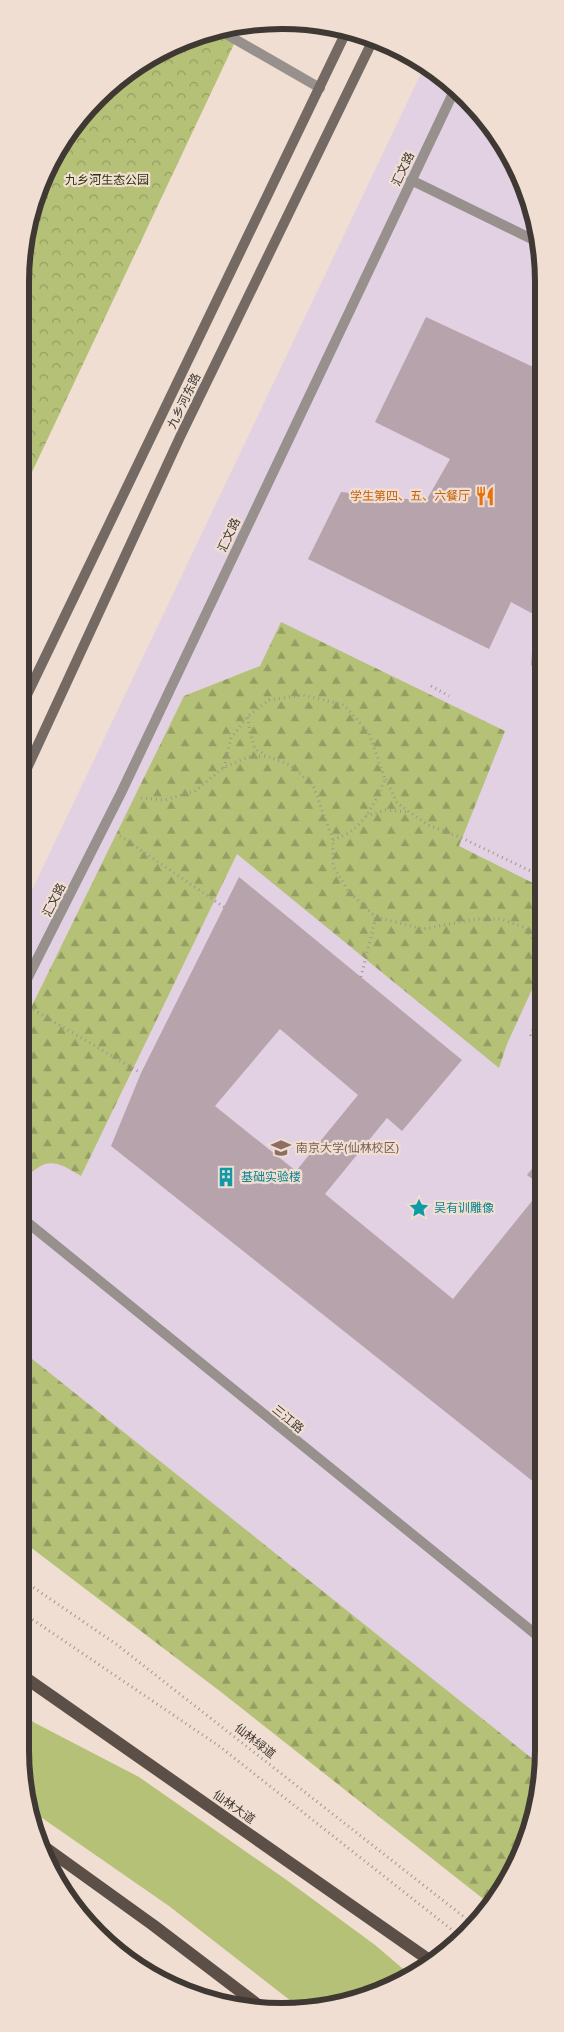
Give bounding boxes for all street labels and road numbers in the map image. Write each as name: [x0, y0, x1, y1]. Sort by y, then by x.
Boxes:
street label: 汇文路: [389, 150, 417, 188]
street label: 九乡河东路: [165, 371, 203, 431]
street label: 汇文路: [215, 516, 243, 554]
street label: 汇文路: [40, 881, 68, 919]
street label: 三江路: [270, 1402, 306, 1436]
street label: 仙林绿道: [232, 1721, 278, 1761]
street label: 仙林大道: [210, 1787, 258, 1827]

